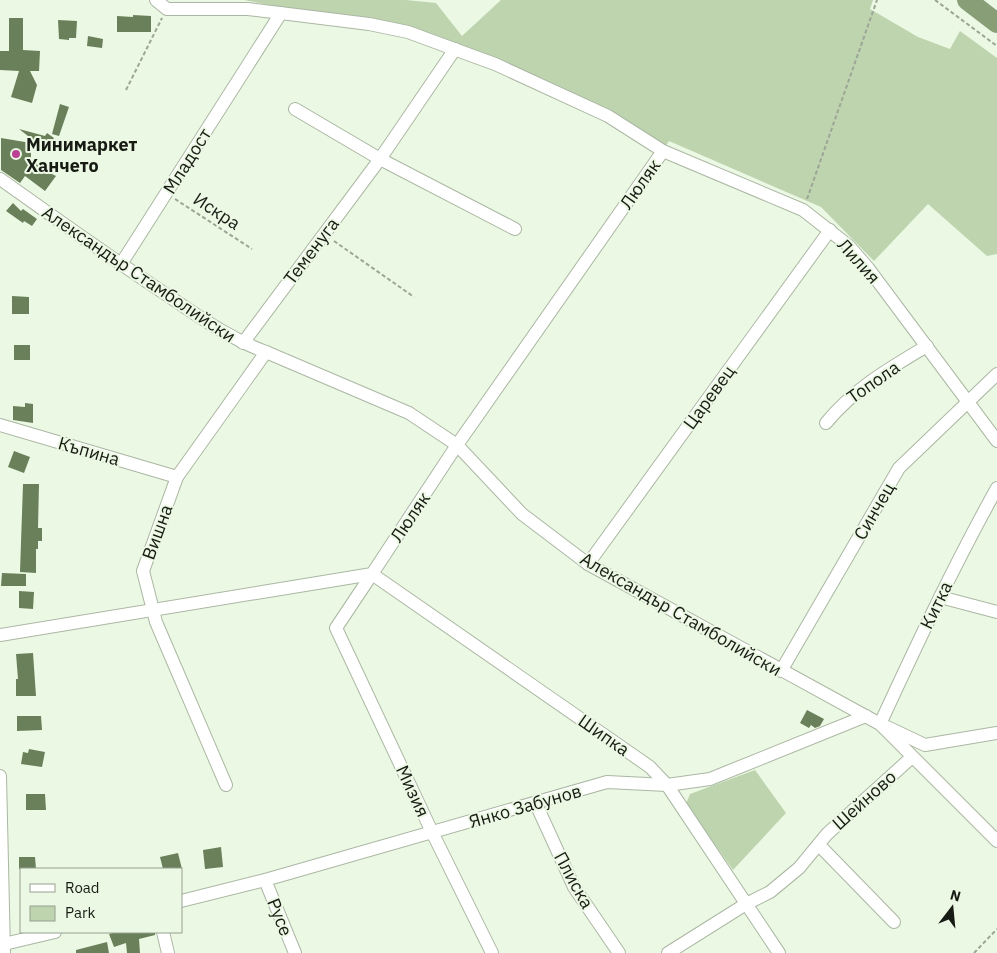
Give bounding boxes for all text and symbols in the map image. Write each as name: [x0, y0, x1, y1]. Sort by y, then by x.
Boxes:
street label: Младост: [158, 123, 216, 198]
place label: Минимаркет Ханчето: [26, 133, 137, 177]
marker: Минимаркет Ханчето: [10, 148, 22, 160]
street label: Люляк: [615, 154, 666, 214]
street label: Искра: [189, 187, 245, 235]
street label: Александър Стамболийски: [38, 200, 240, 348]
street label: Теменуга: [278, 213, 344, 289]
street label: Лилия: [833, 234, 885, 288]
street label: Топола: [842, 355, 904, 408]
street label: Царевец: [678, 360, 740, 434]
street label: Къпина: [56, 431, 123, 471]
street label: Синчец: [848, 478, 900, 544]
street label: Люляк: [385, 487, 435, 547]
street label: Вишна: [136, 501, 178, 563]
street label: Александър Стамболийски: [576, 547, 786, 681]
street label: Китка: [915, 577, 957, 633]
street label: Шипка: [574, 709, 634, 761]
street label: Мизия: [391, 761, 435, 821]
street label: Шейново: [827, 765, 901, 835]
street label: Янко Забунов: [466, 779, 584, 833]
street label: Плиска: [549, 847, 599, 913]
legend: [20, 868, 182, 933]
text: Road: [65, 878, 100, 897]
north arrow: [927, 883, 977, 933]
text: N: [948, 885, 963, 906]
street label: Русе: [262, 895, 298, 939]
text: Park: [65, 903, 95, 922]

